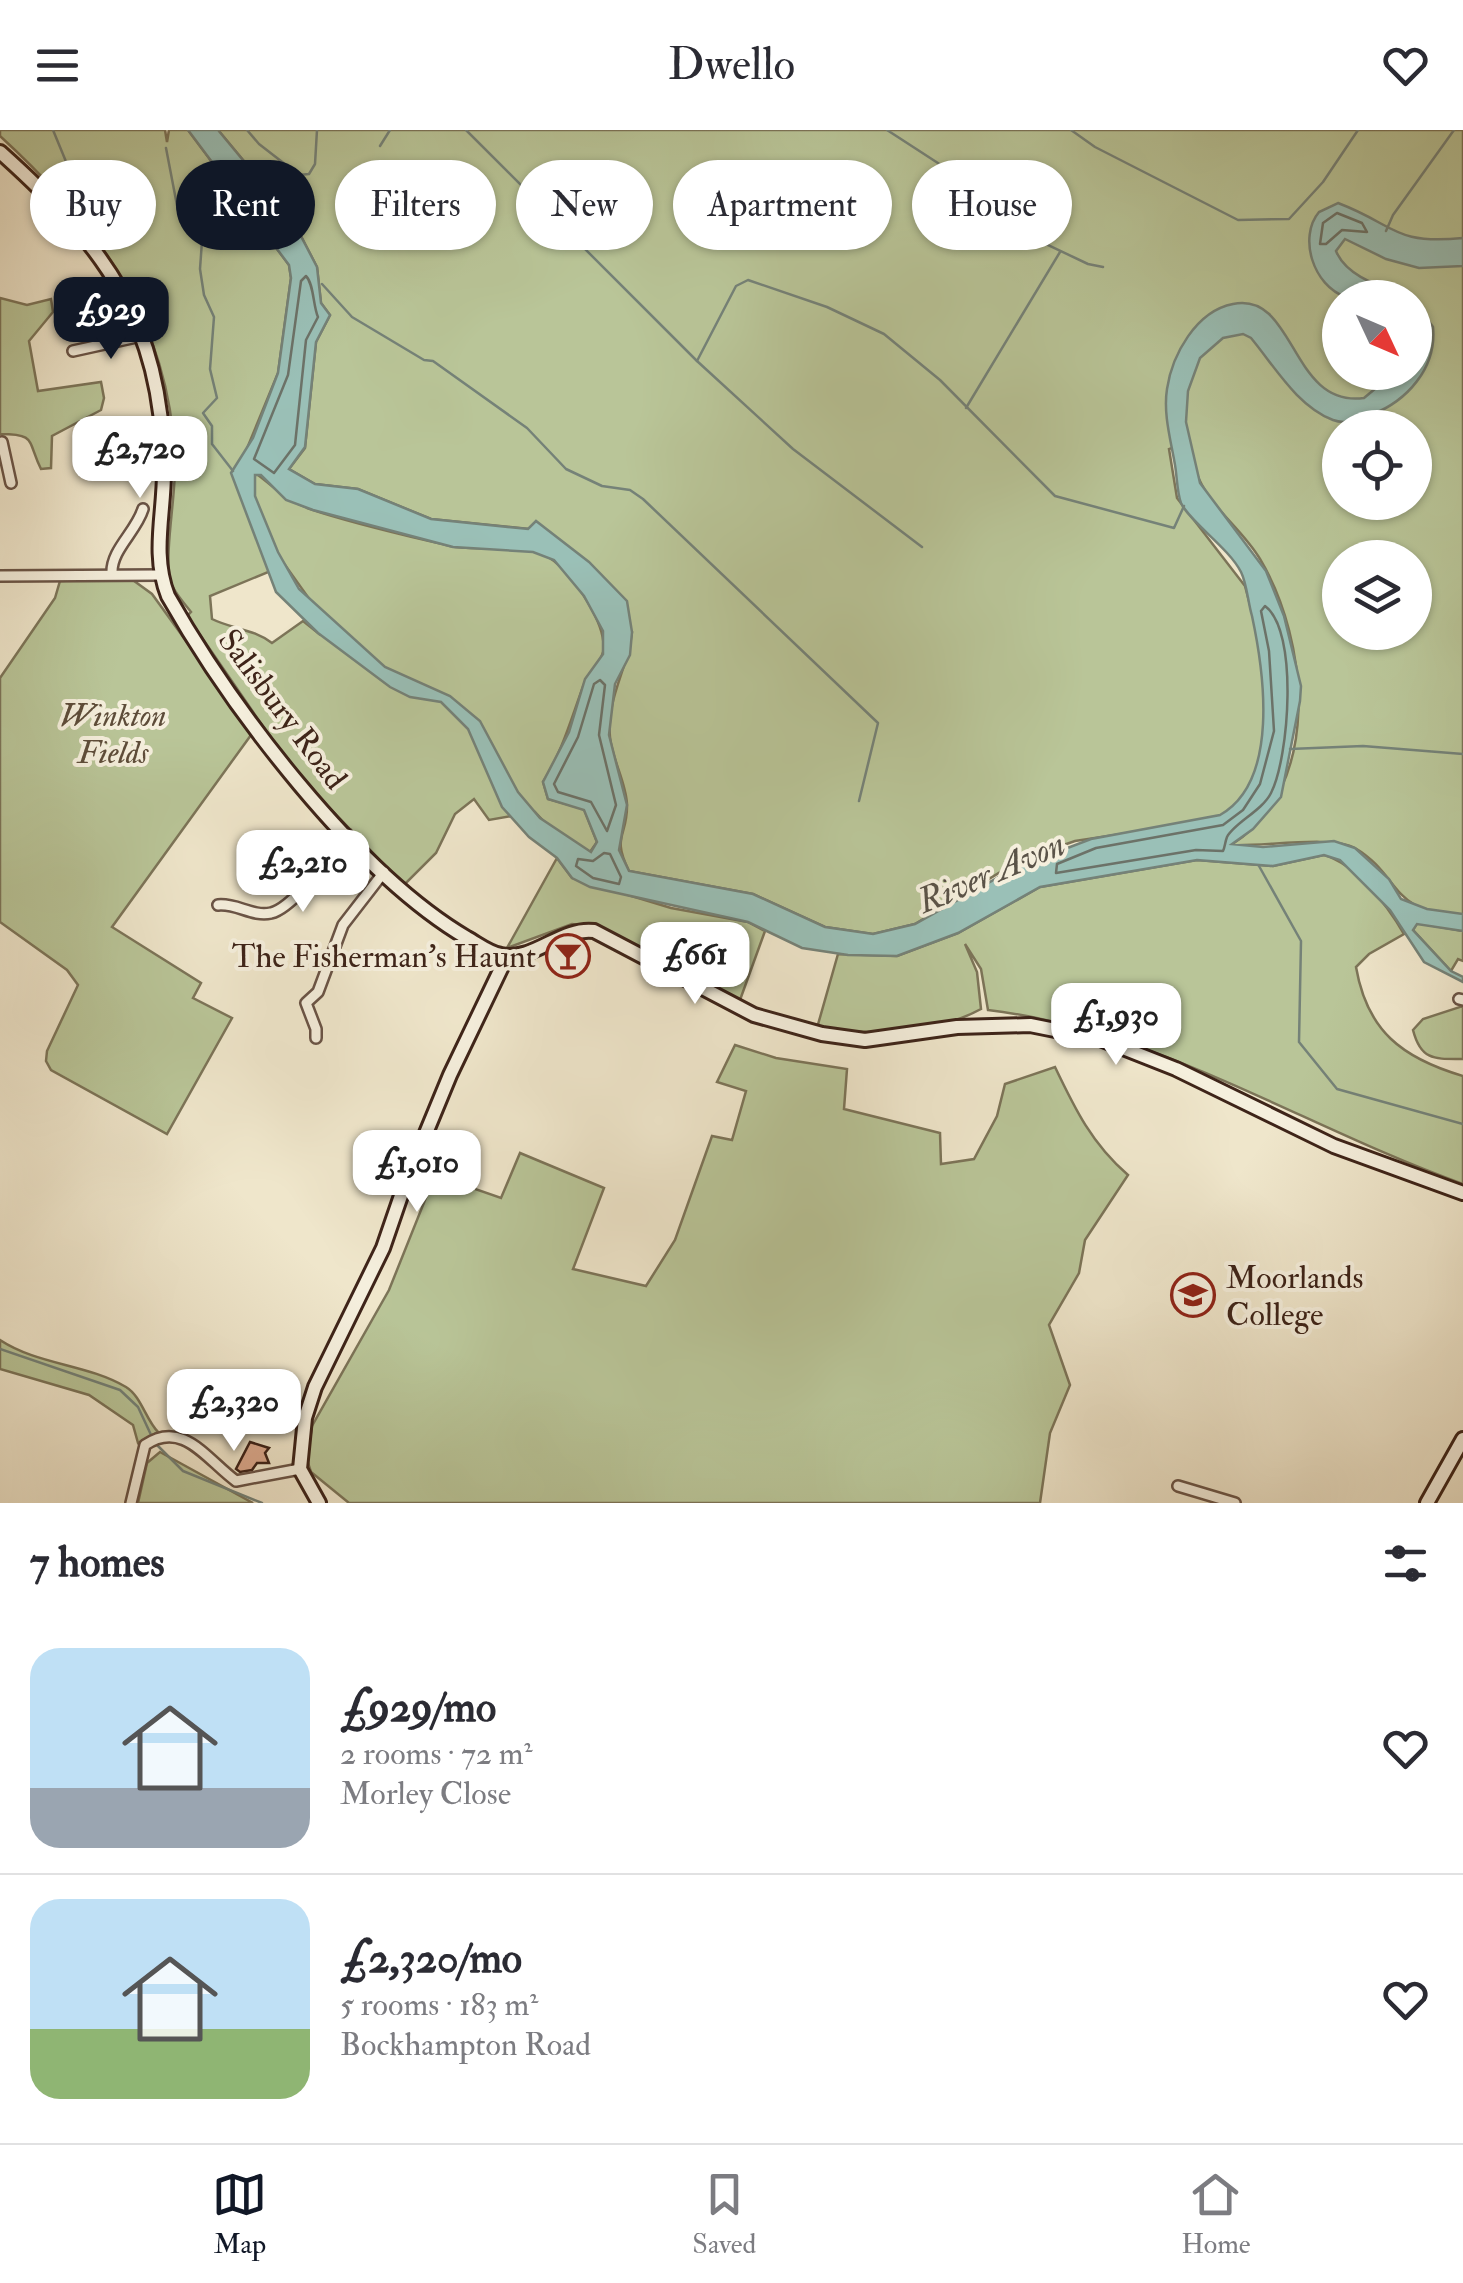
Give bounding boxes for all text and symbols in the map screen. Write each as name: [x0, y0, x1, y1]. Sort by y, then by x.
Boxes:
text: Dwello: [668, 37, 795, 93]
icon: menu: [30, 38, 85, 93]
icon: heart: [1378, 38, 1433, 93]
chip: Buy: [30, 160, 156, 250]
chip: Rent: [176, 160, 315, 250]
chip: Filters: [335, 160, 496, 250]
chip: New: [516, 160, 653, 250]
chip: Apartment: [673, 160, 892, 250]
chip: House: [912, 160, 1072, 250]
pin: £929: [52, 277, 170, 362]
north arrow: [1322, 280, 1432, 390]
map controls: [1322, 280, 1432, 650]
text: £929: [76, 289, 146, 329]
button: locate: [1322, 410, 1432, 520]
pin: £2,720: [59, 416, 221, 501]
text: £2,720: [94, 428, 186, 468]
button: layers: [1322, 540, 1432, 650]
street label: Salisbury Road: [209, 622, 356, 798]
park label: Winkton Fields: [59, 696, 167, 773]
water label: River Avon: [910, 822, 1072, 924]
pin: £2,210: [222, 830, 384, 915]
text: £2,210: [258, 842, 348, 882]
pin: £661: [636, 922, 754, 1007]
bar icon: The Fisherman's Haunt: [545, 933, 591, 979]
text: £661: [662, 934, 728, 974]
place label: The Fisherman's Haunt: [232, 937, 536, 977]
pin: £1,930: [1035, 983, 1197, 1068]
text: £1,930: [1073, 995, 1159, 1035]
pin: £1,010: [336, 1130, 498, 1215]
text: £1,010: [375, 1142, 459, 1182]
place label: Moorlands College: [1226, 1258, 1363, 1335]
school or university icon: Moorlands College: [1170, 1272, 1216, 1318]
pin: £2,320: [153, 1369, 315, 1454]
text: £2,320: [189, 1381, 279, 1421]
icon: filters: [1378, 1536, 1433, 1591]
text: 7 homes: [30, 1537, 165, 1589]
text: £929/mo: [340, 1682, 496, 1734]
icon: home: [110, 1688, 230, 1808]
icon: heart: [1378, 1721, 1433, 1776]
text: 2 rooms · 72 m²: [340, 1734, 533, 1774]
text: Morley Close: [340, 1774, 511, 1814]
text: £2,320/mo: [340, 1933, 522, 1985]
icon: home: [110, 1939, 230, 2059]
icon: heart: [1378, 1972, 1433, 2027]
text: 5 rooms · 183 m²: [340, 1985, 538, 2025]
text: Bockhampton Road: [340, 2025, 591, 2065]
tab: Map: [212, 2167, 267, 2262]
tab: Saved: [692, 2167, 756, 2262]
tab: Home: [1181, 2167, 1251, 2262]

